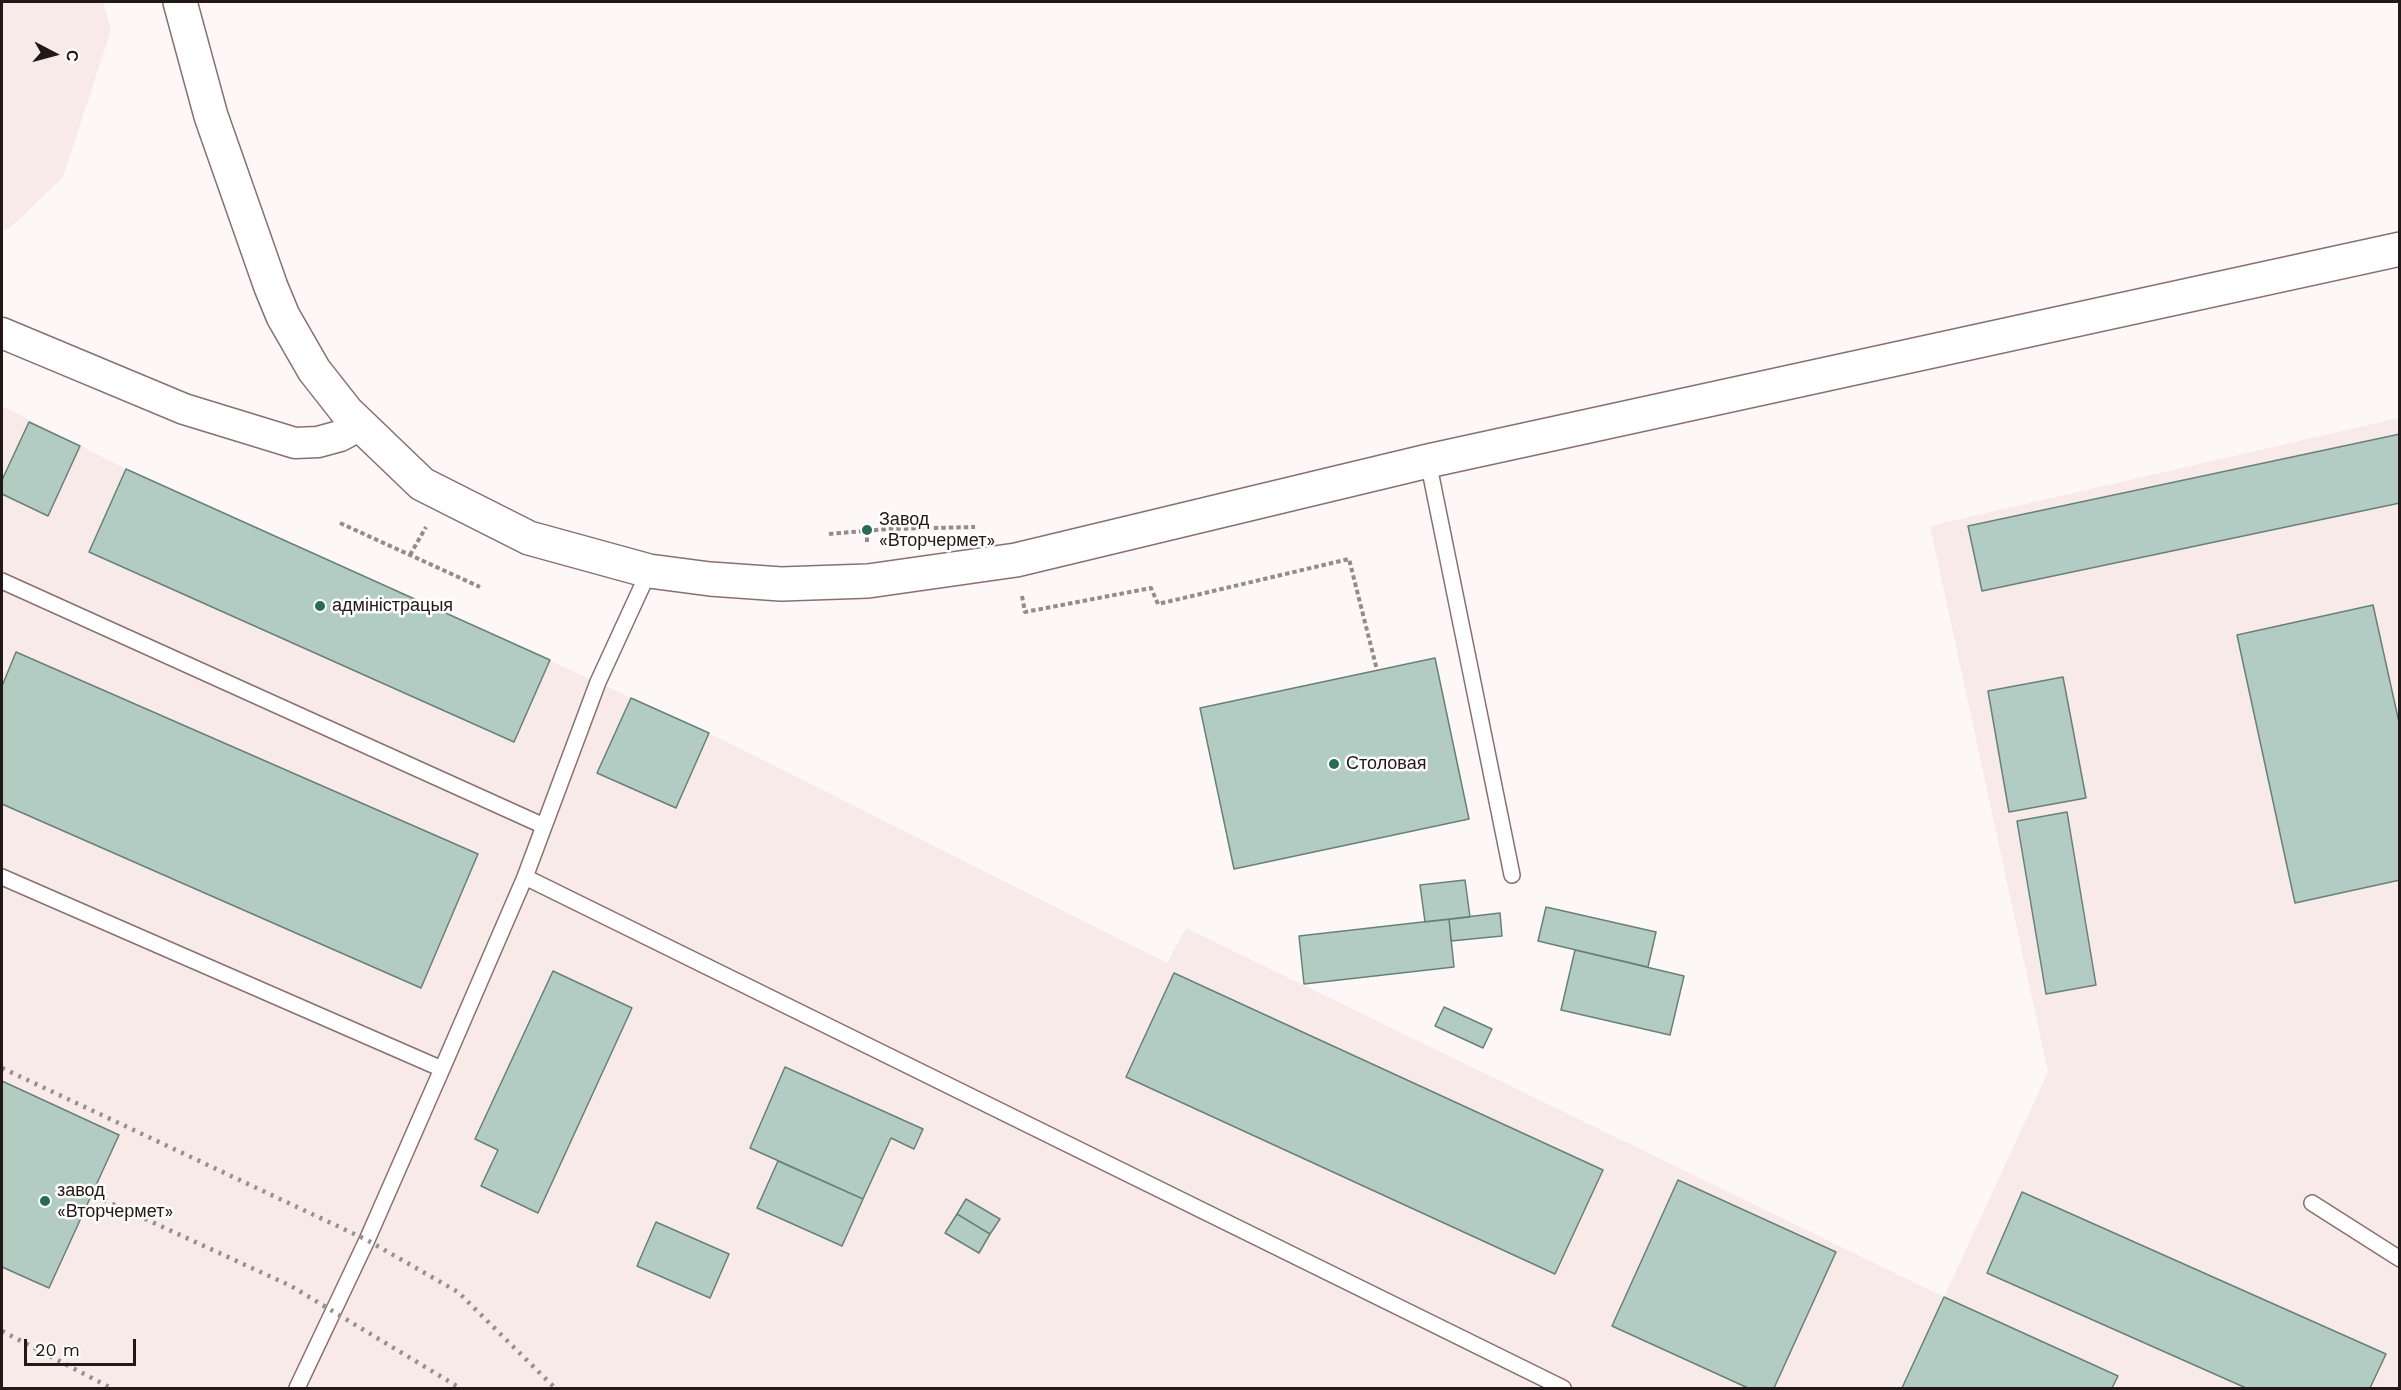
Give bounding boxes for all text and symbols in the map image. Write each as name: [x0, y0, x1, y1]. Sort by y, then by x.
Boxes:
north arrow: [24, 24, 84, 84]
text: С: [62, 49, 82, 63]
place label: Завод «Вторчермет»: [879, 509, 995, 552]
marker: Завод «Вторчермет»: [860, 523, 874, 537]
place label: адміністрацыя: [332, 595, 453, 617]
marker: адміністрацыя: [313, 599, 327, 613]
place label: Столовая: [1346, 753, 1426, 775]
marker: Столовая: [1327, 757, 1341, 771]
place label: завод «Вторчермет»: [57, 1180, 173, 1222]
marker: завод «Вторчермет»: [38, 1194, 52, 1208]
scale bar: [27, 1327, 140, 1365]
text: 20 m: [35, 1339, 80, 1360]

